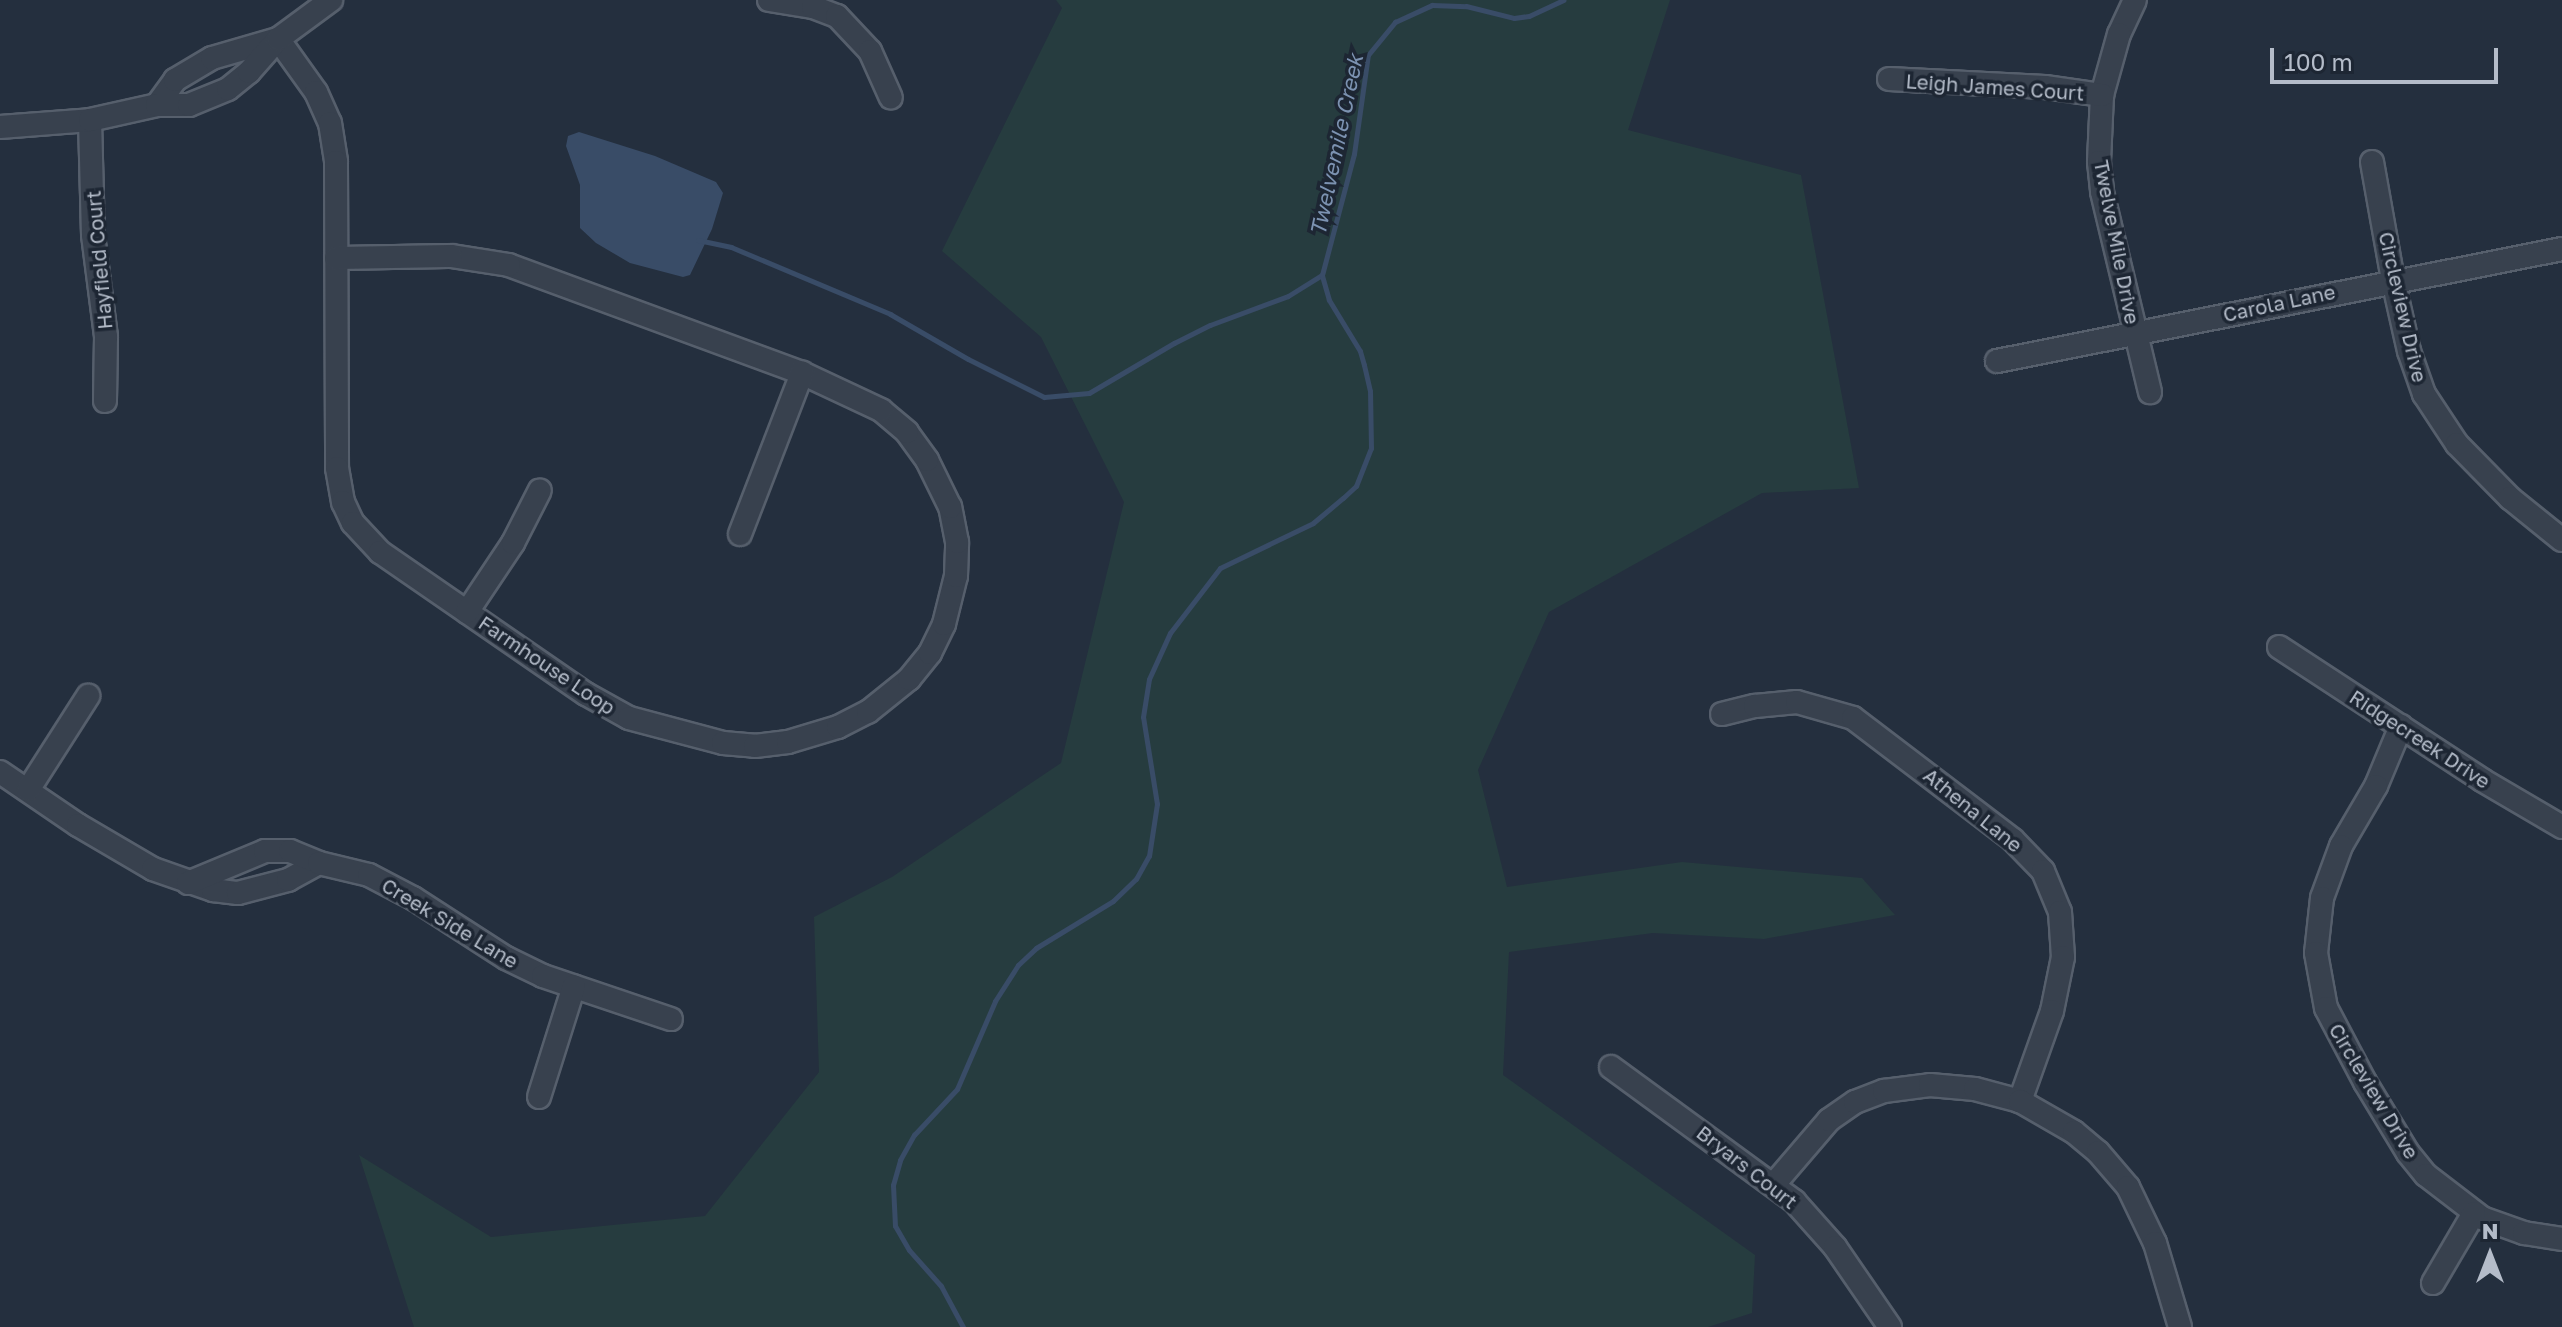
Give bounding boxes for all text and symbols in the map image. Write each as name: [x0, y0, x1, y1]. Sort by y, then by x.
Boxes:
scale bar: [2274, 32, 2502, 82]
text: 100 m: [2284, 47, 2353, 76]
water label: Twelvemile Creek: [1304, 52, 1368, 238]
street label: Leigh James Court: [1905, 69, 2085, 105]
street label: Twelve Mile Drive: [2089, 158, 2145, 326]
street label: Hayfield Court: [81, 190, 117, 330]
street label: Circleview Drive: [2374, 229, 2432, 385]
street label: Carola Lane: [2221, 279, 2337, 327]
street label: Farmhouse Loop: [474, 610, 620, 720]
street label: Ridgecreek Drive: [2345, 685, 2495, 793]
street label: Athena Lane: [1919, 763, 2027, 857]
street label: Creek Side Lane: [378, 873, 522, 973]
street label: Circleview Drive: [2324, 1019, 2424, 1163]
street label: Bryars Court: [1692, 1120, 1802, 1214]
north arrow: [2450, 1215, 2530, 1295]
text: N: [2482, 1217, 2498, 1244]

